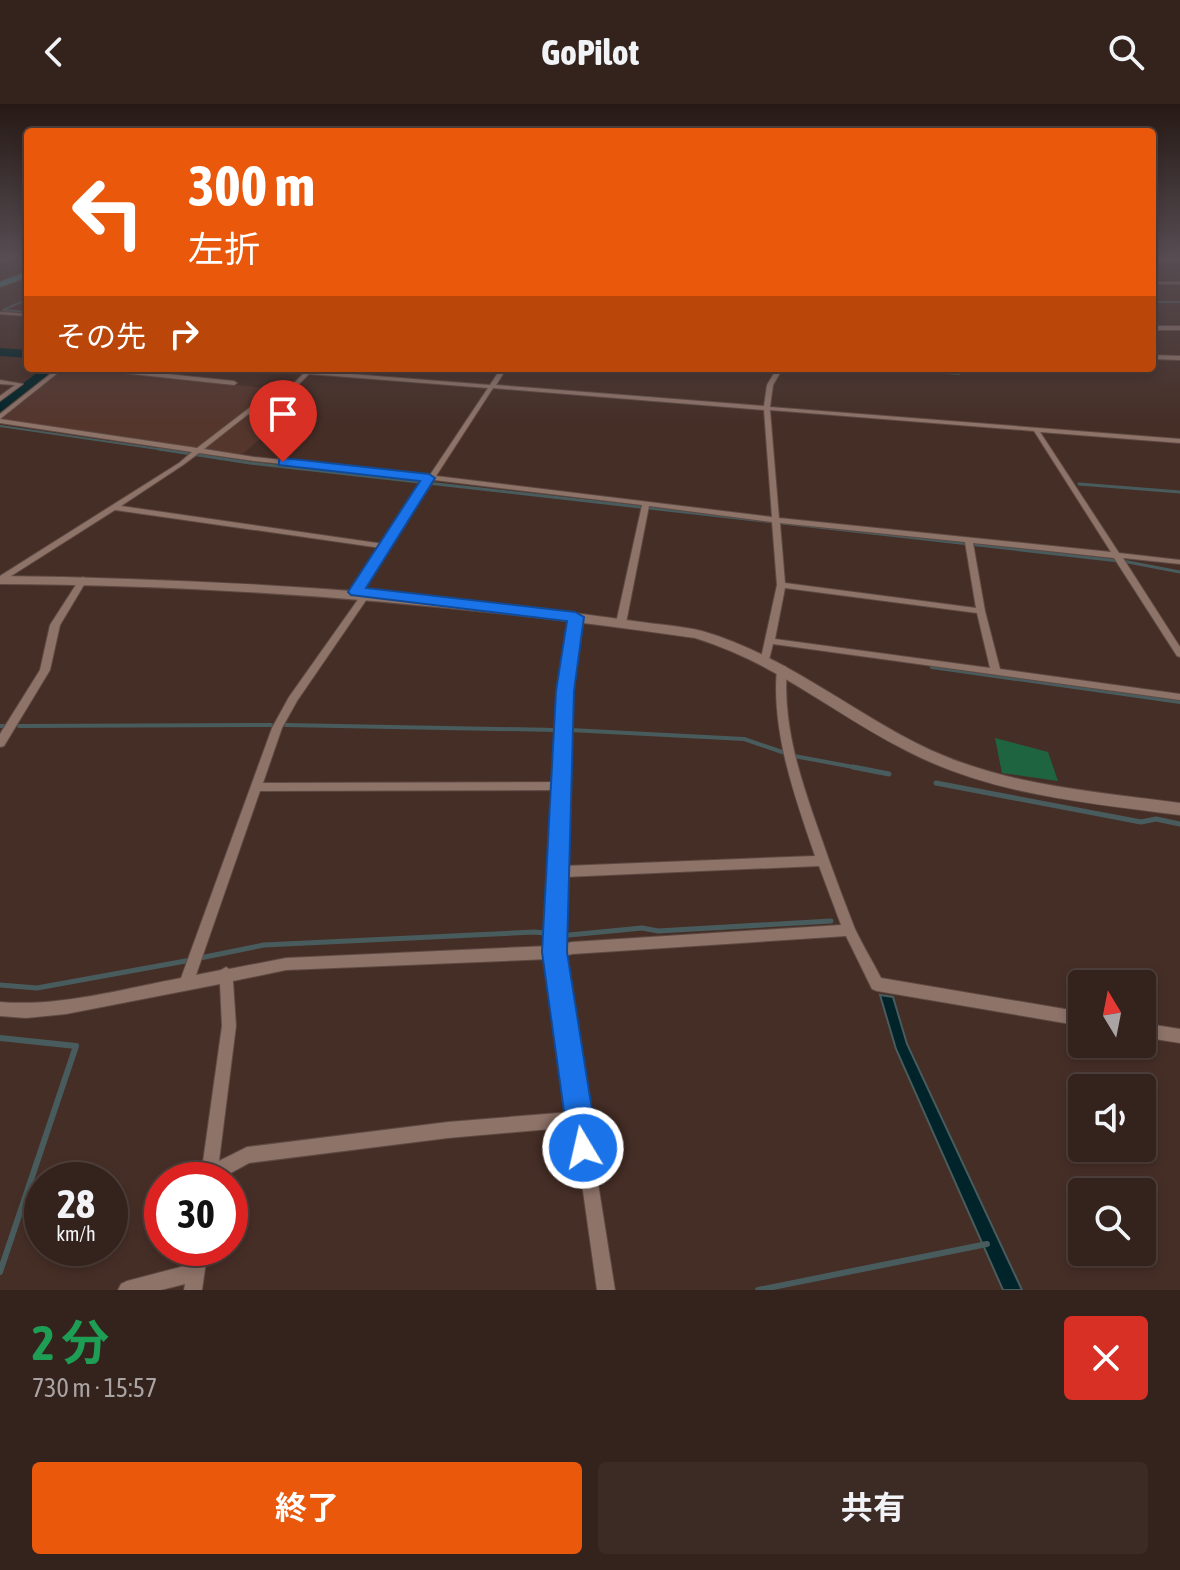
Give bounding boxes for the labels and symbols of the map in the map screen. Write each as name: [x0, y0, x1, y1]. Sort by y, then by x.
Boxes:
pin: [249, 380, 317, 462]
north arrow: [1068, 970, 1156, 1058]
position arrow: [541, 1106, 625, 1190]
speed limit sign: 30: [144, 1162, 248, 1266]

